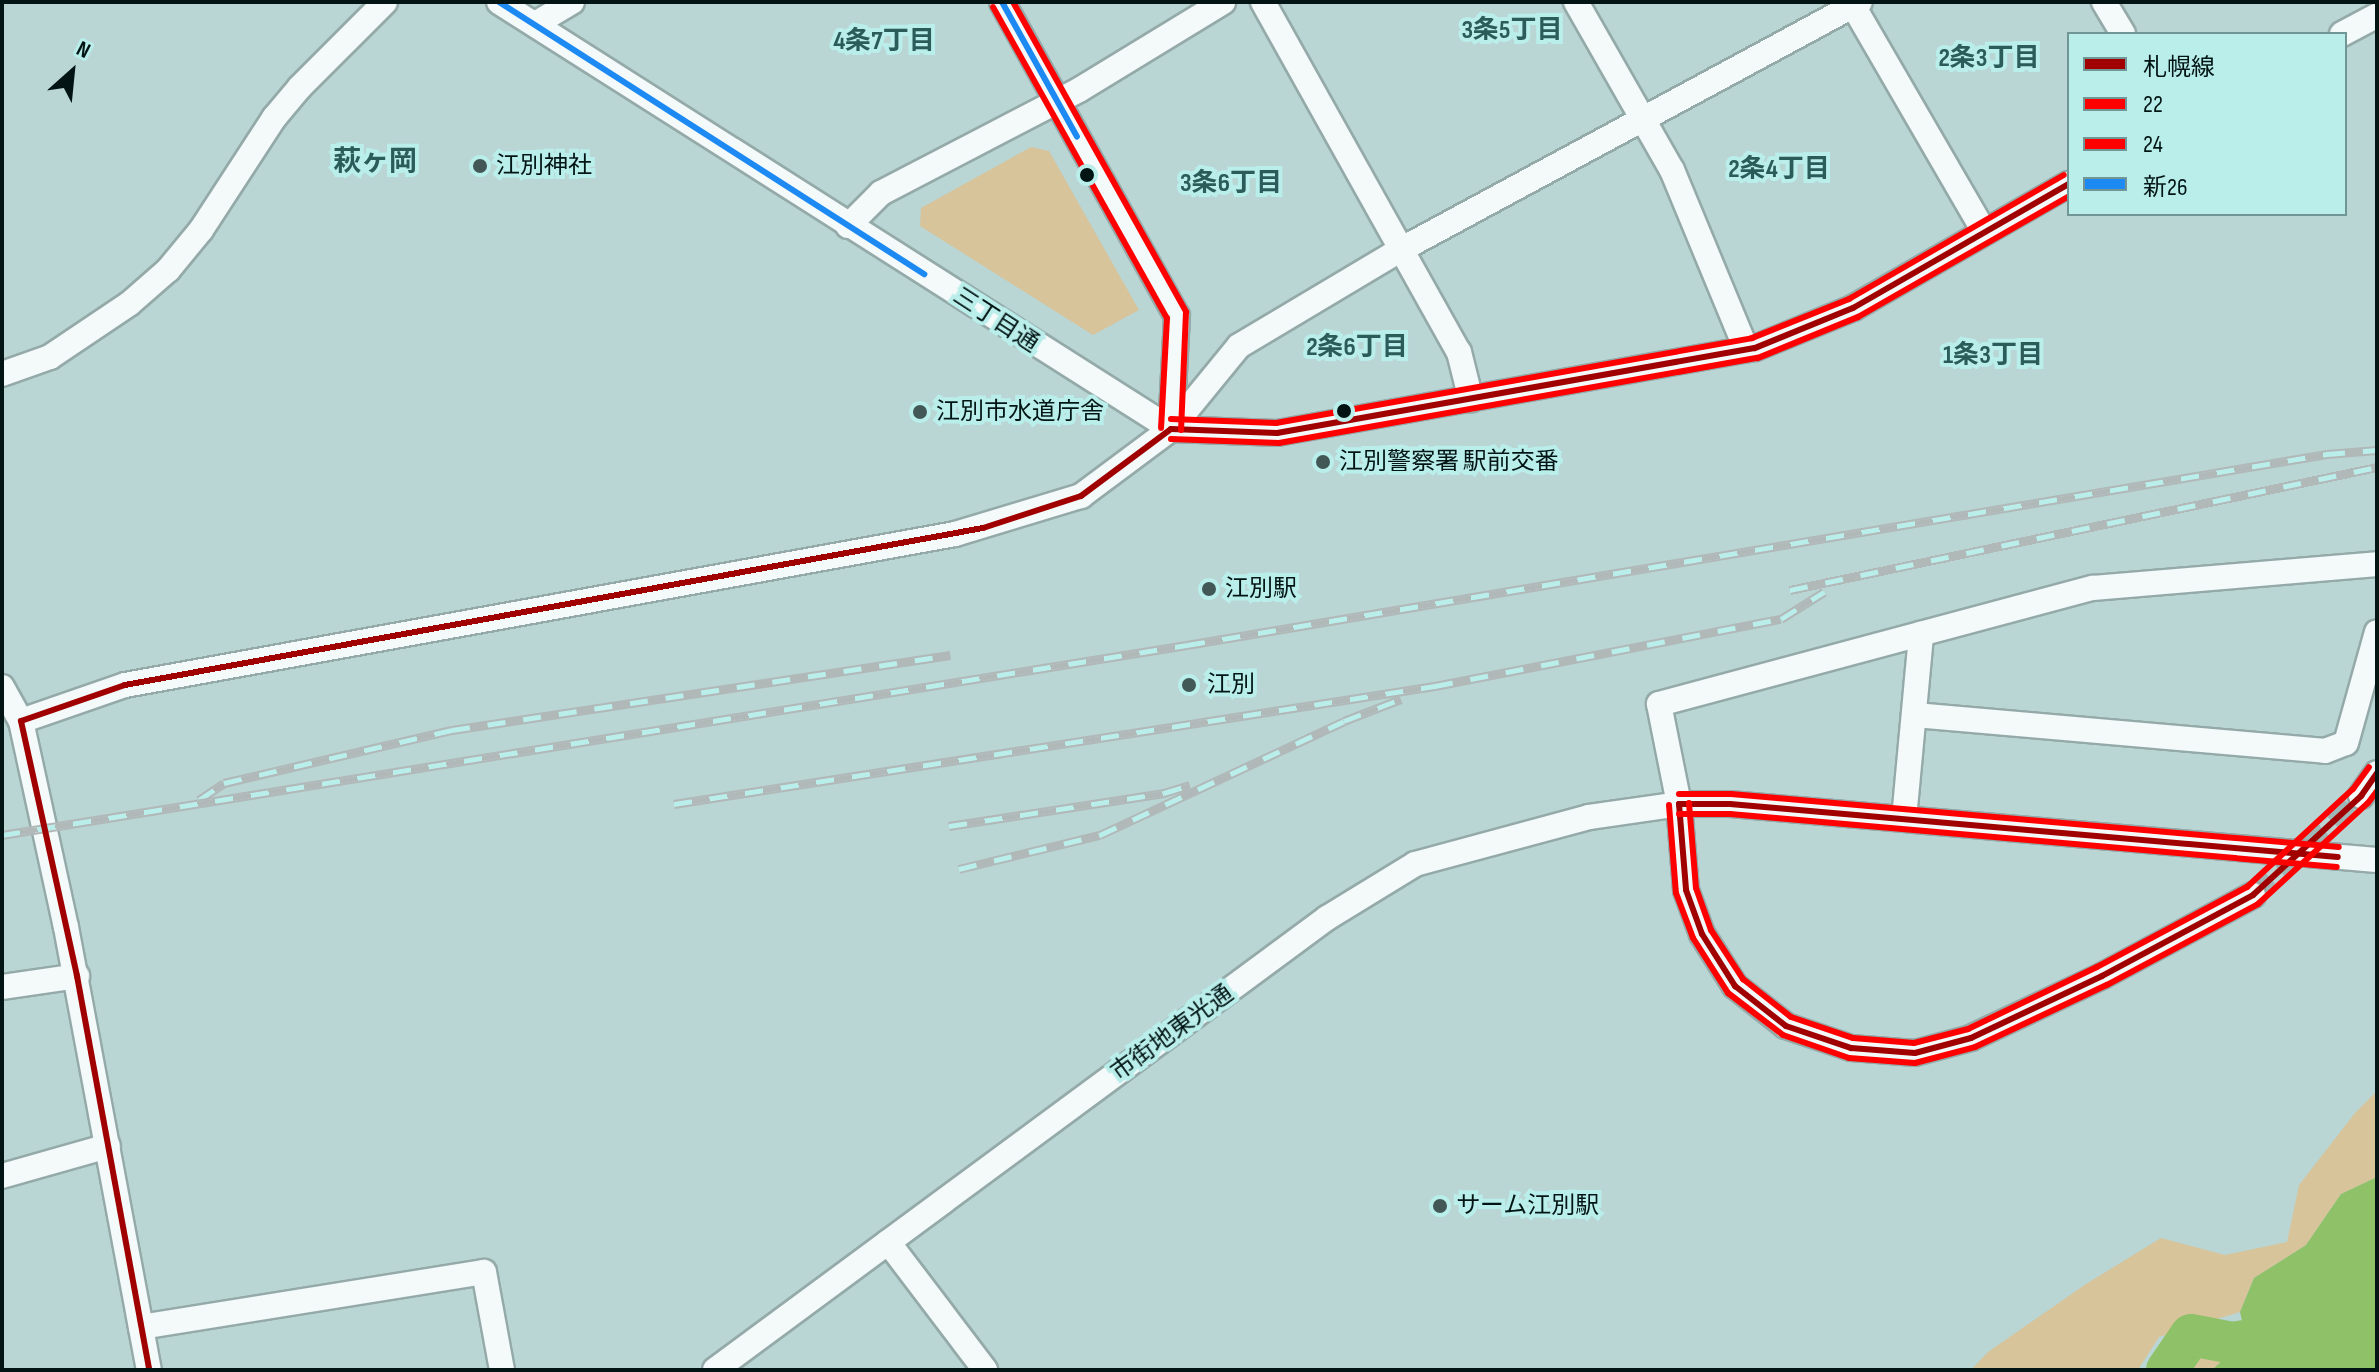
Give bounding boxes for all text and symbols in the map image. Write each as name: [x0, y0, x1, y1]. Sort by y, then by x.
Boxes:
district label: 3条5丁目: [1461, 15, 1563, 47]
district label: 4条7丁目: [833, 26, 935, 58]
north arrow: [32, 32, 112, 112]
legend: [2067, 32, 2347, 216]
text: N: [72, 35, 94, 65]
district label: 2条3丁目: [1938, 43, 2040, 75]
text: 札幌線: [2143, 53, 2215, 82]
text: 22: [2143, 90, 2163, 119]
text: 24: [2143, 130, 2163, 159]
district label: 萩ヶ岡: [333, 145, 417, 179]
place label: 江別神社: [496, 152, 592, 180]
district label: 2条4丁目: [1728, 154, 1830, 186]
marker: 江別神社: [471, 157, 489, 175]
unlabelled marker: [1079, 167, 1095, 183]
district label: 3条6丁目: [1180, 168, 1282, 200]
text: 新26: [2143, 173, 2187, 202]
street label: 三丁目通: [948, 282, 1044, 358]
district label: 2条6丁目: [1306, 332, 1408, 364]
district label: 1条3丁目: [1943, 340, 2043, 372]
place label: 江別市水道庁舎: [936, 398, 1104, 426]
marker: 江別市水道庁舎: [911, 403, 929, 421]
unlabelled marker: [1336, 403, 1352, 419]
place label: 江別警察署 駅前交番: [1339, 448, 1559, 476]
marker: 江別警察署 駅前交番: [1314, 453, 1332, 471]
place label: 江別駅: [1225, 575, 1297, 603]
marker: 江別駅: [1200, 580, 1218, 598]
place label: 江別: [1207, 671, 1255, 699]
marker: 江別: [1178, 674, 1200, 696]
street label: 市街地東光通: [1105, 979, 1239, 1087]
place label: サーム江別駅: [1456, 1192, 1600, 1220]
marker: サーム江別駅: [1431, 1197, 1449, 1215]

